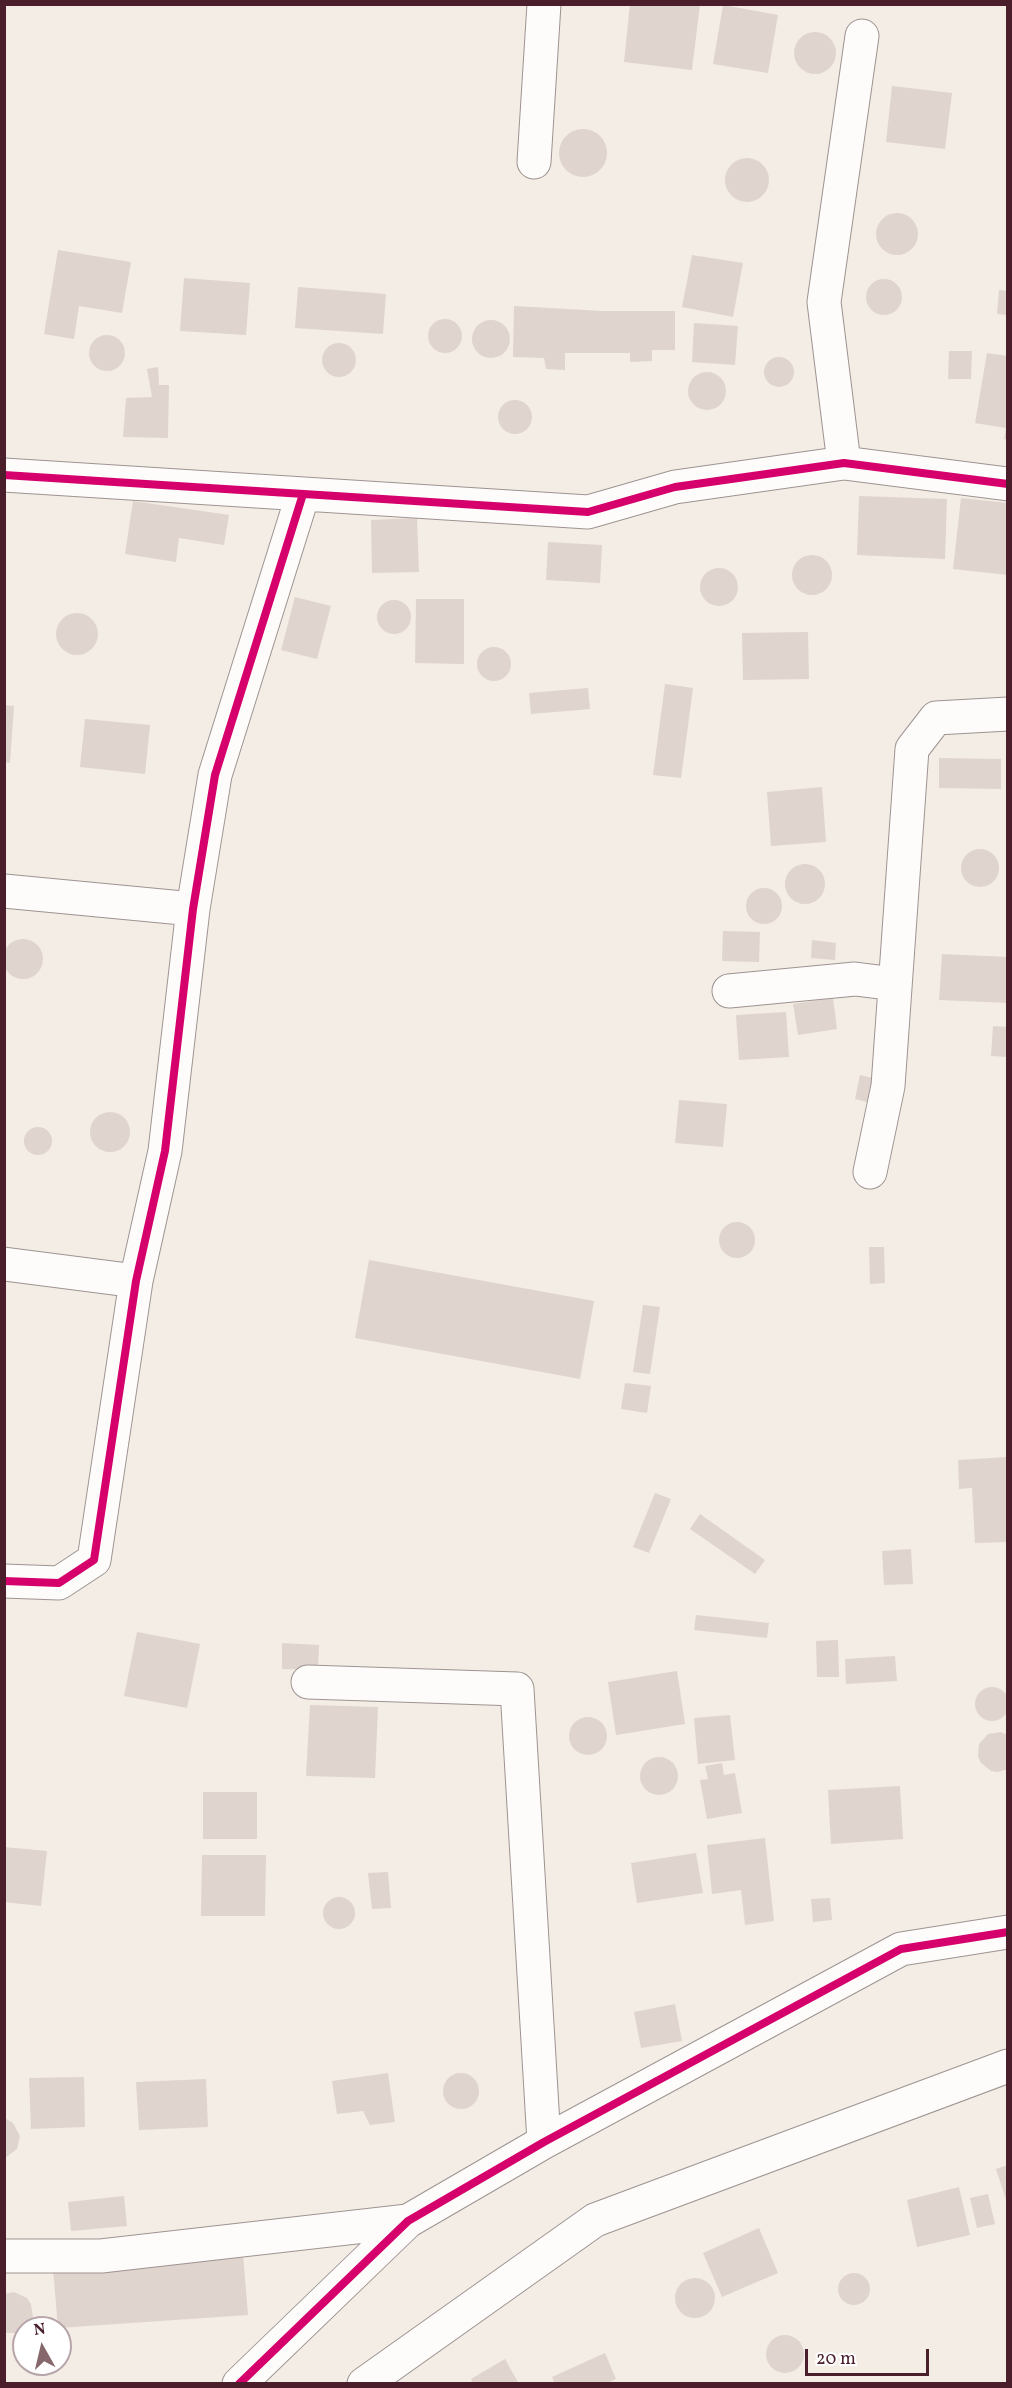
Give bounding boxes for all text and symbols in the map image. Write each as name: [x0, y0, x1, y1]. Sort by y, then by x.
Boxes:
north arrow: [12, 2316, 72, 2376]
text: N: [32, 2318, 47, 2342]
scale bar: [808, 2337, 932, 2375]
text: 20 m: [816, 2347, 856, 2372]

